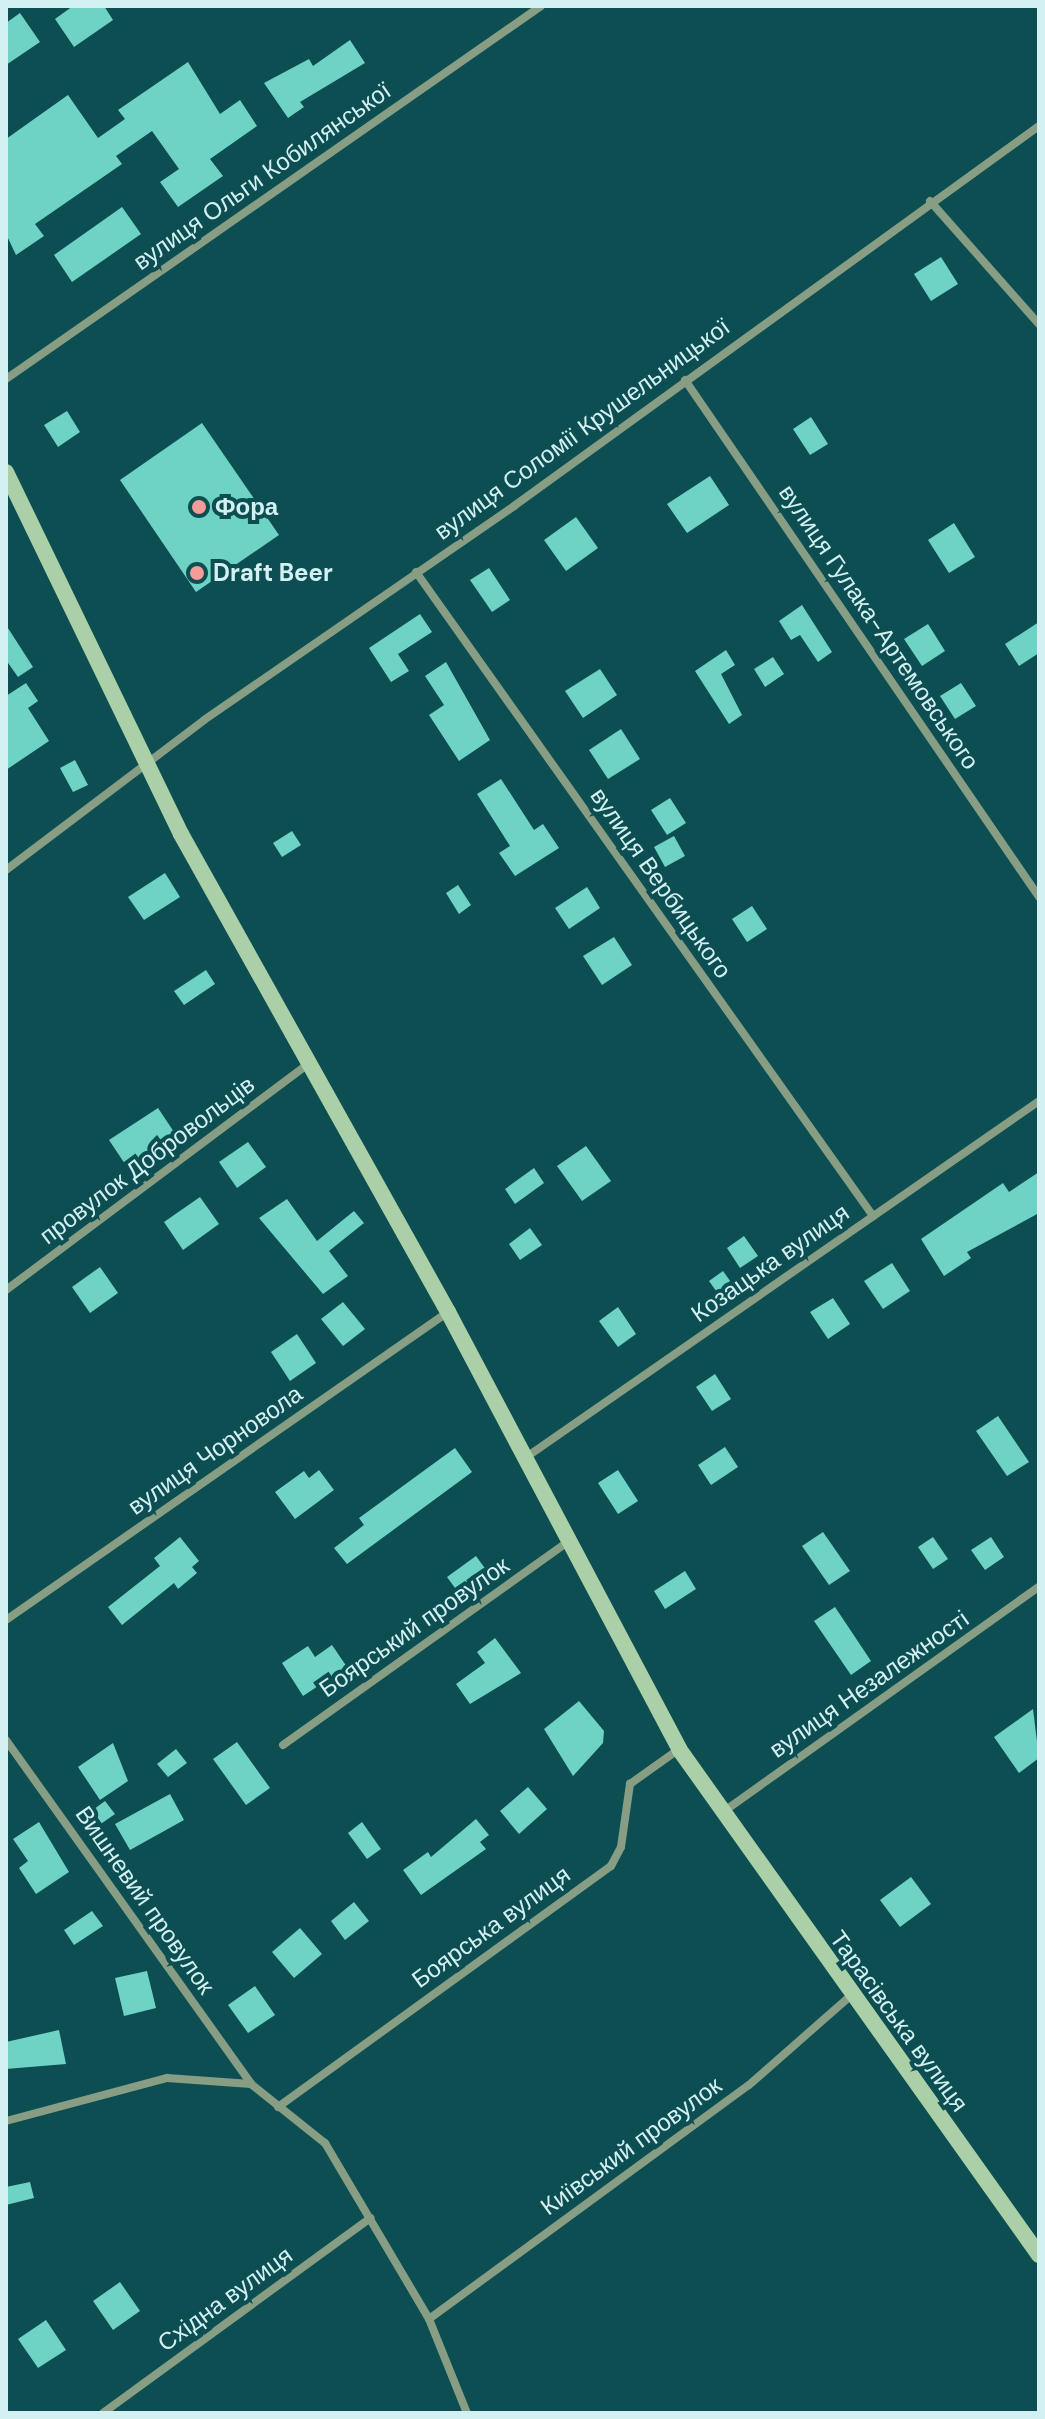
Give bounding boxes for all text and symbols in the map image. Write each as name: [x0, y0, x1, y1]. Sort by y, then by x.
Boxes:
street label: вулиця Ольги Кобилянської: [128, 76, 396, 276]
street label: вулиця Соломії Крушельницької: [429, 312, 735, 546]
street label: вулиця Гулака-Артемовського: [773, 479, 985, 775]
place label: Фора: [215, 493, 278, 521]
marker: Фора: [190, 498, 208, 516]
place label: Draft Beer: [213, 559, 333, 587]
marker: Draft Beer: [188, 564, 206, 582]
street label: вулиця Вербицького: [584, 782, 738, 984]
street label: провулок Добровольців: [34, 1070, 260, 1250]
street label: Козацька вулиця: [685, 1198, 855, 1328]
street label: вулиця Чорновола: [122, 1379, 308, 1521]
street label: Боярський провулок: [314, 1551, 514, 1703]
street label: вулиця Незалежності: [764, 1604, 974, 1764]
street label: Вишневий провулок: [69, 1801, 221, 1999]
street label: Боярська вулиця: [406, 1860, 576, 1994]
street label: Тарасівська вулиця: [824, 1925, 974, 2117]
street label: Київський провулок: [535, 2071, 727, 2221]
street label: Східна вулиця: [152, 2240, 298, 2358]

